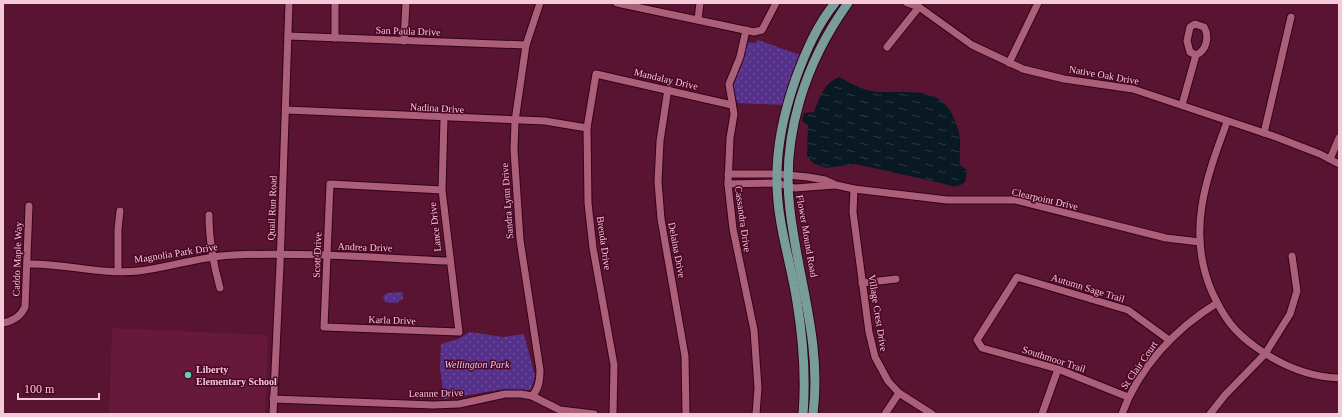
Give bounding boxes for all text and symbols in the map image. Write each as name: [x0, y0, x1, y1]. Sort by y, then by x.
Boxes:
street label: San Paula Drive: [375, 24, 441, 38]
street label: Native Oak Drive: [1068, 63, 1141, 87]
street label: Mandalay Drive: [633, 66, 700, 92]
street label: Nadina Drive: [410, 101, 465, 115]
street label: Sandra Lynn Drive: [499, 162, 515, 239]
street label: Quail Run Road: [265, 175, 279, 241]
street label: Cassandra Drive: [733, 185, 753, 253]
street label: Clearpoint Drive: [1011, 186, 1080, 212]
street label: Flower Mound Road: [794, 194, 820, 278]
street label: Lance Drive: [427, 201, 443, 252]
street label: Brenda Drive: [595, 215, 613, 271]
street label: Delaina Drive: [666, 221, 688, 279]
street label: Caddo Maple Way: [10, 222, 24, 296]
street label: Scott Drive: [311, 231, 323, 278]
street label: Magnolia Park Drive: [133, 241, 219, 265]
street label: Andrea Drive: [337, 241, 393, 253]
street label: Autumn Sage Trail: [1050, 272, 1126, 304]
street label: Village Crest Drive: [866, 274, 890, 353]
street label: Karla Drive: [368, 314, 416, 326]
street label: St Clair Court: [1118, 339, 1160, 391]
street label: Southmoor Trail: [1021, 344, 1087, 374]
park label: Wellington Park: [445, 359, 510, 370]
place label: Liberty Elementary School: [196, 364, 277, 387]
marker: Liberty Elementary School: [183, 370, 193, 380]
scale bar: [18, 375, 99, 401]
text: 100 m: [24, 382, 55, 396]
street label: Leanne Drive: [409, 387, 464, 399]

